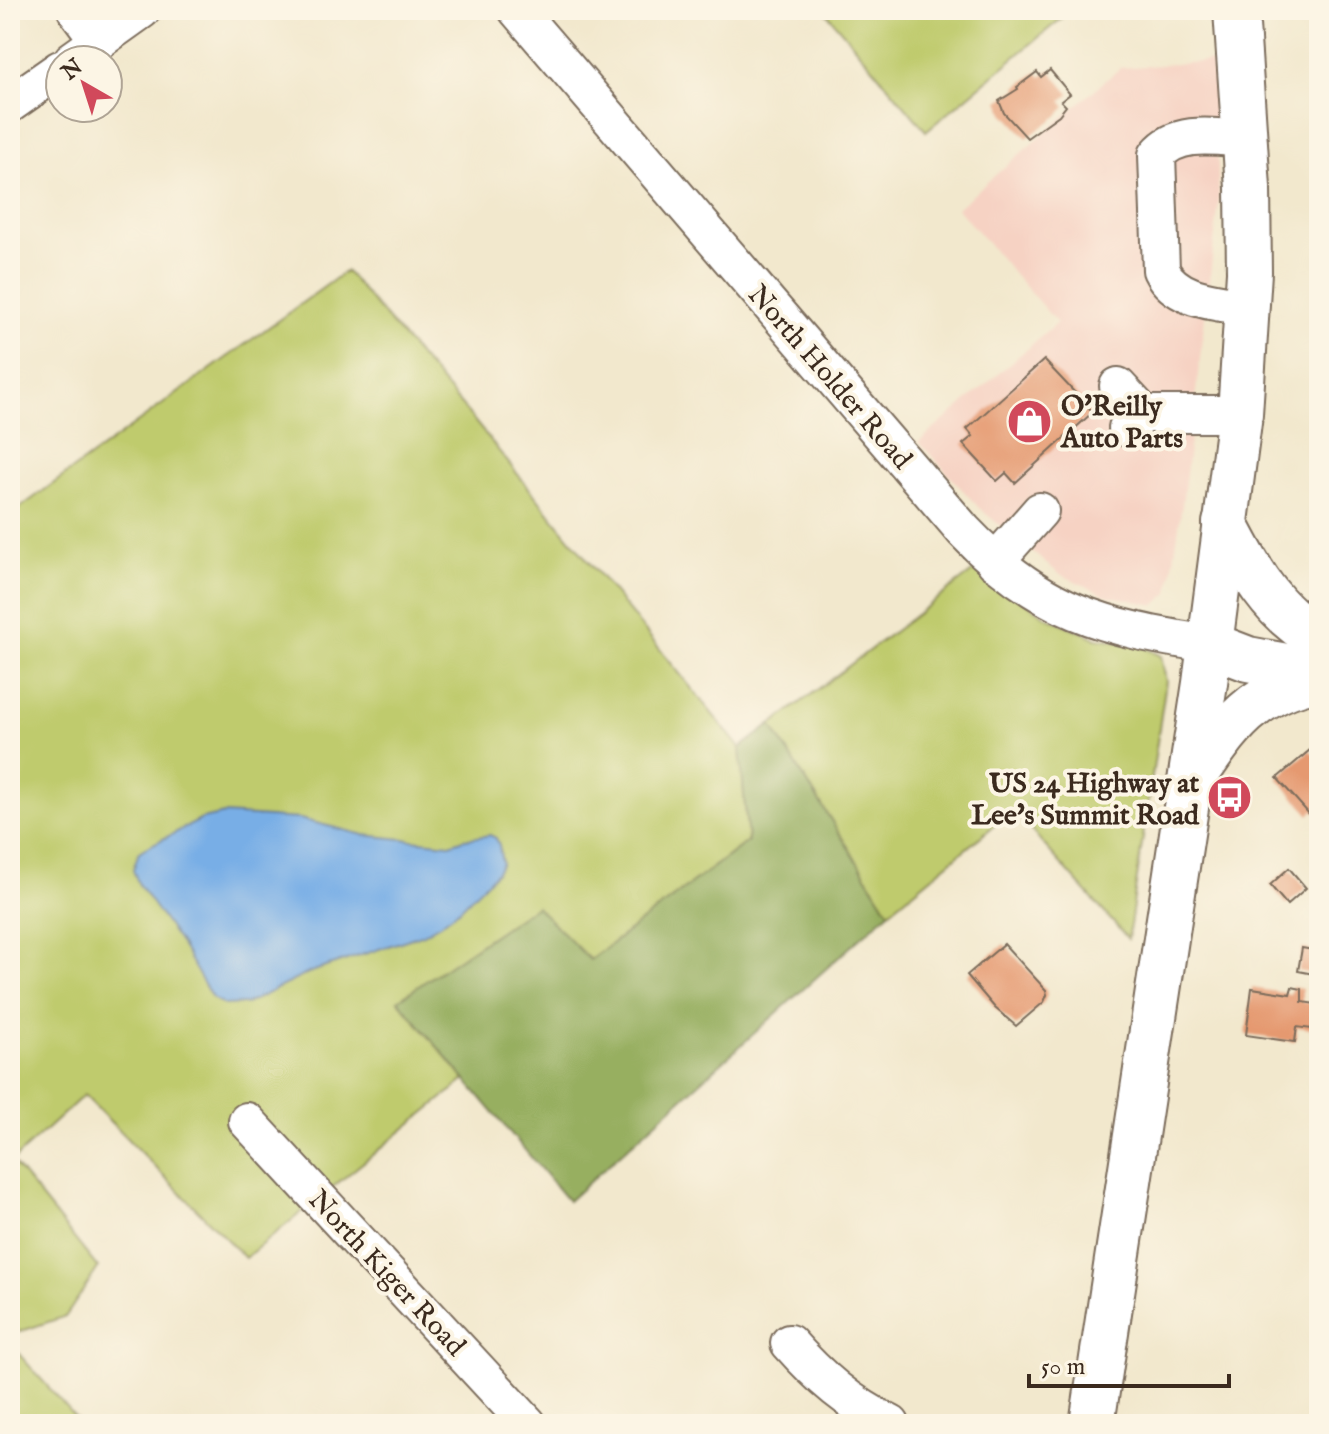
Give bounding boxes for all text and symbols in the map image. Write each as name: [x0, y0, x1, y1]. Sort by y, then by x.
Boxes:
north arrow: [44, 44, 124, 124]
text: N: [56, 53, 89, 88]
street label: North Holder Road: [739, 278, 919, 477]
place label: O'Reilly Auto Parts: [1060, 390, 1183, 457]
shop icon: O'Reilly Auto Parts: [1006, 397, 1054, 445]
place label: US 24 Highway at Lee's Summit Road: [971, 767, 1200, 834]
bus stop icon: US 24 Highway at Lee's Summit Road: [1206, 774, 1254, 822]
street label: North Kiger Road: [300, 1183, 472, 1364]
scale bar: [1029, 1338, 1229, 1388]
text: 50 m: [1041, 1352, 1085, 1383]

